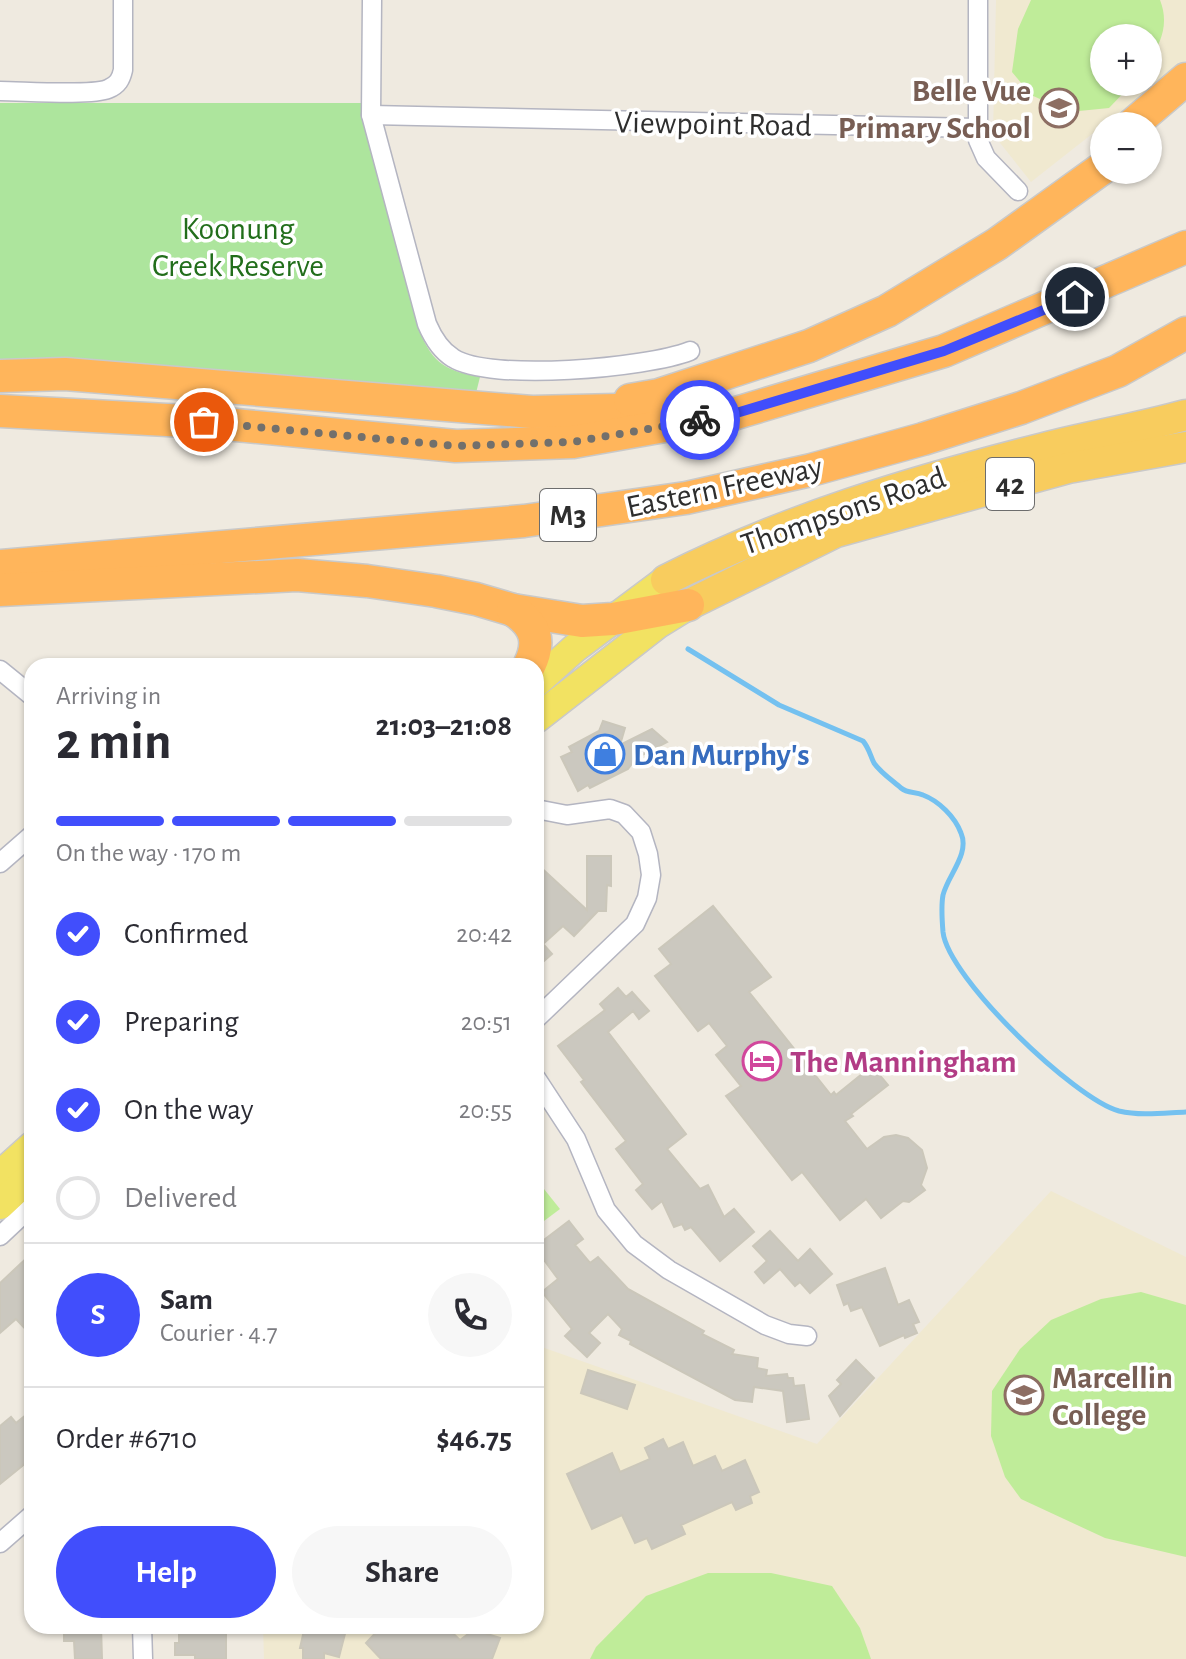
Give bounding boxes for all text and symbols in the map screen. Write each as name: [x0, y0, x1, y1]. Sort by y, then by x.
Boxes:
map controls: [1090, 24, 1162, 184]
button: +: [1090, 24, 1162, 96]
place label: Belle Vue Primary School: [838, 75, 1031, 144]
school or university icon: Belle Vue Primary School: [1038, 87, 1080, 129]
street label: Viewpoint Road: [614, 106, 812, 142]
button: −: [1090, 112, 1162, 184]
park label: Koonung Creek Reserve: [152, 213, 324, 282]
pin: [1041, 263, 1109, 331]
icon: home: [1053, 275, 1097, 319]
courier: [660, 380, 740, 460]
pin: [170, 388, 238, 456]
icon: bike: [678, 398, 722, 442]
icon: bag: [182, 400, 226, 444]
street label: Eastern Freeway: [623, 451, 826, 523]
road number: 42: [986, 458, 1034, 510]
street label: Thompsons Road: [737, 461, 950, 561]
road number: M3: [540, 489, 596, 541]
text: Arriving in: [56, 683, 161, 709]
text: 21:03–21:08: [376, 711, 512, 741]
text: 2 min: [56, 716, 171, 768]
shop icon: Dan Murphy's: [584, 733, 626, 775]
place label: Dan Murphy's: [633, 739, 810, 771]
text: On the way · 170 m: [56, 840, 241, 866]
icon: check: [56, 912, 100, 956]
text: Confirmed: [124, 919, 248, 949]
text: 20:42: [456, 921, 512, 947]
icon: check: [56, 1000, 100, 1044]
text: Preparing: [124, 1007, 239, 1037]
text: 20:51: [461, 1009, 512, 1035]
hotel icon: The Manningham: [741, 1040, 783, 1082]
place label: The Manningham: [790, 1046, 1017, 1078]
icon: check: [56, 1088, 100, 1132]
text: On the way: [124, 1095, 253, 1125]
text: 20:55: [459, 1097, 512, 1123]
text: Delivered: [124, 1183, 237, 1213]
button: phone: [428, 1273, 512, 1357]
text: Sam: [160, 1285, 213, 1315]
text: S: [91, 1300, 105, 1330]
text: Courier · 4.7: [160, 1320, 278, 1346]
place label: Marcellin College: [1052, 1362, 1173, 1431]
school or university icon: Marcellin College: [1003, 1374, 1045, 1416]
text: Order #6710: [56, 1424, 197, 1454]
text: $46.75: [436, 1424, 512, 1454]
button: Help: [56, 1526, 276, 1618]
button: Share: [292, 1526, 512, 1618]

